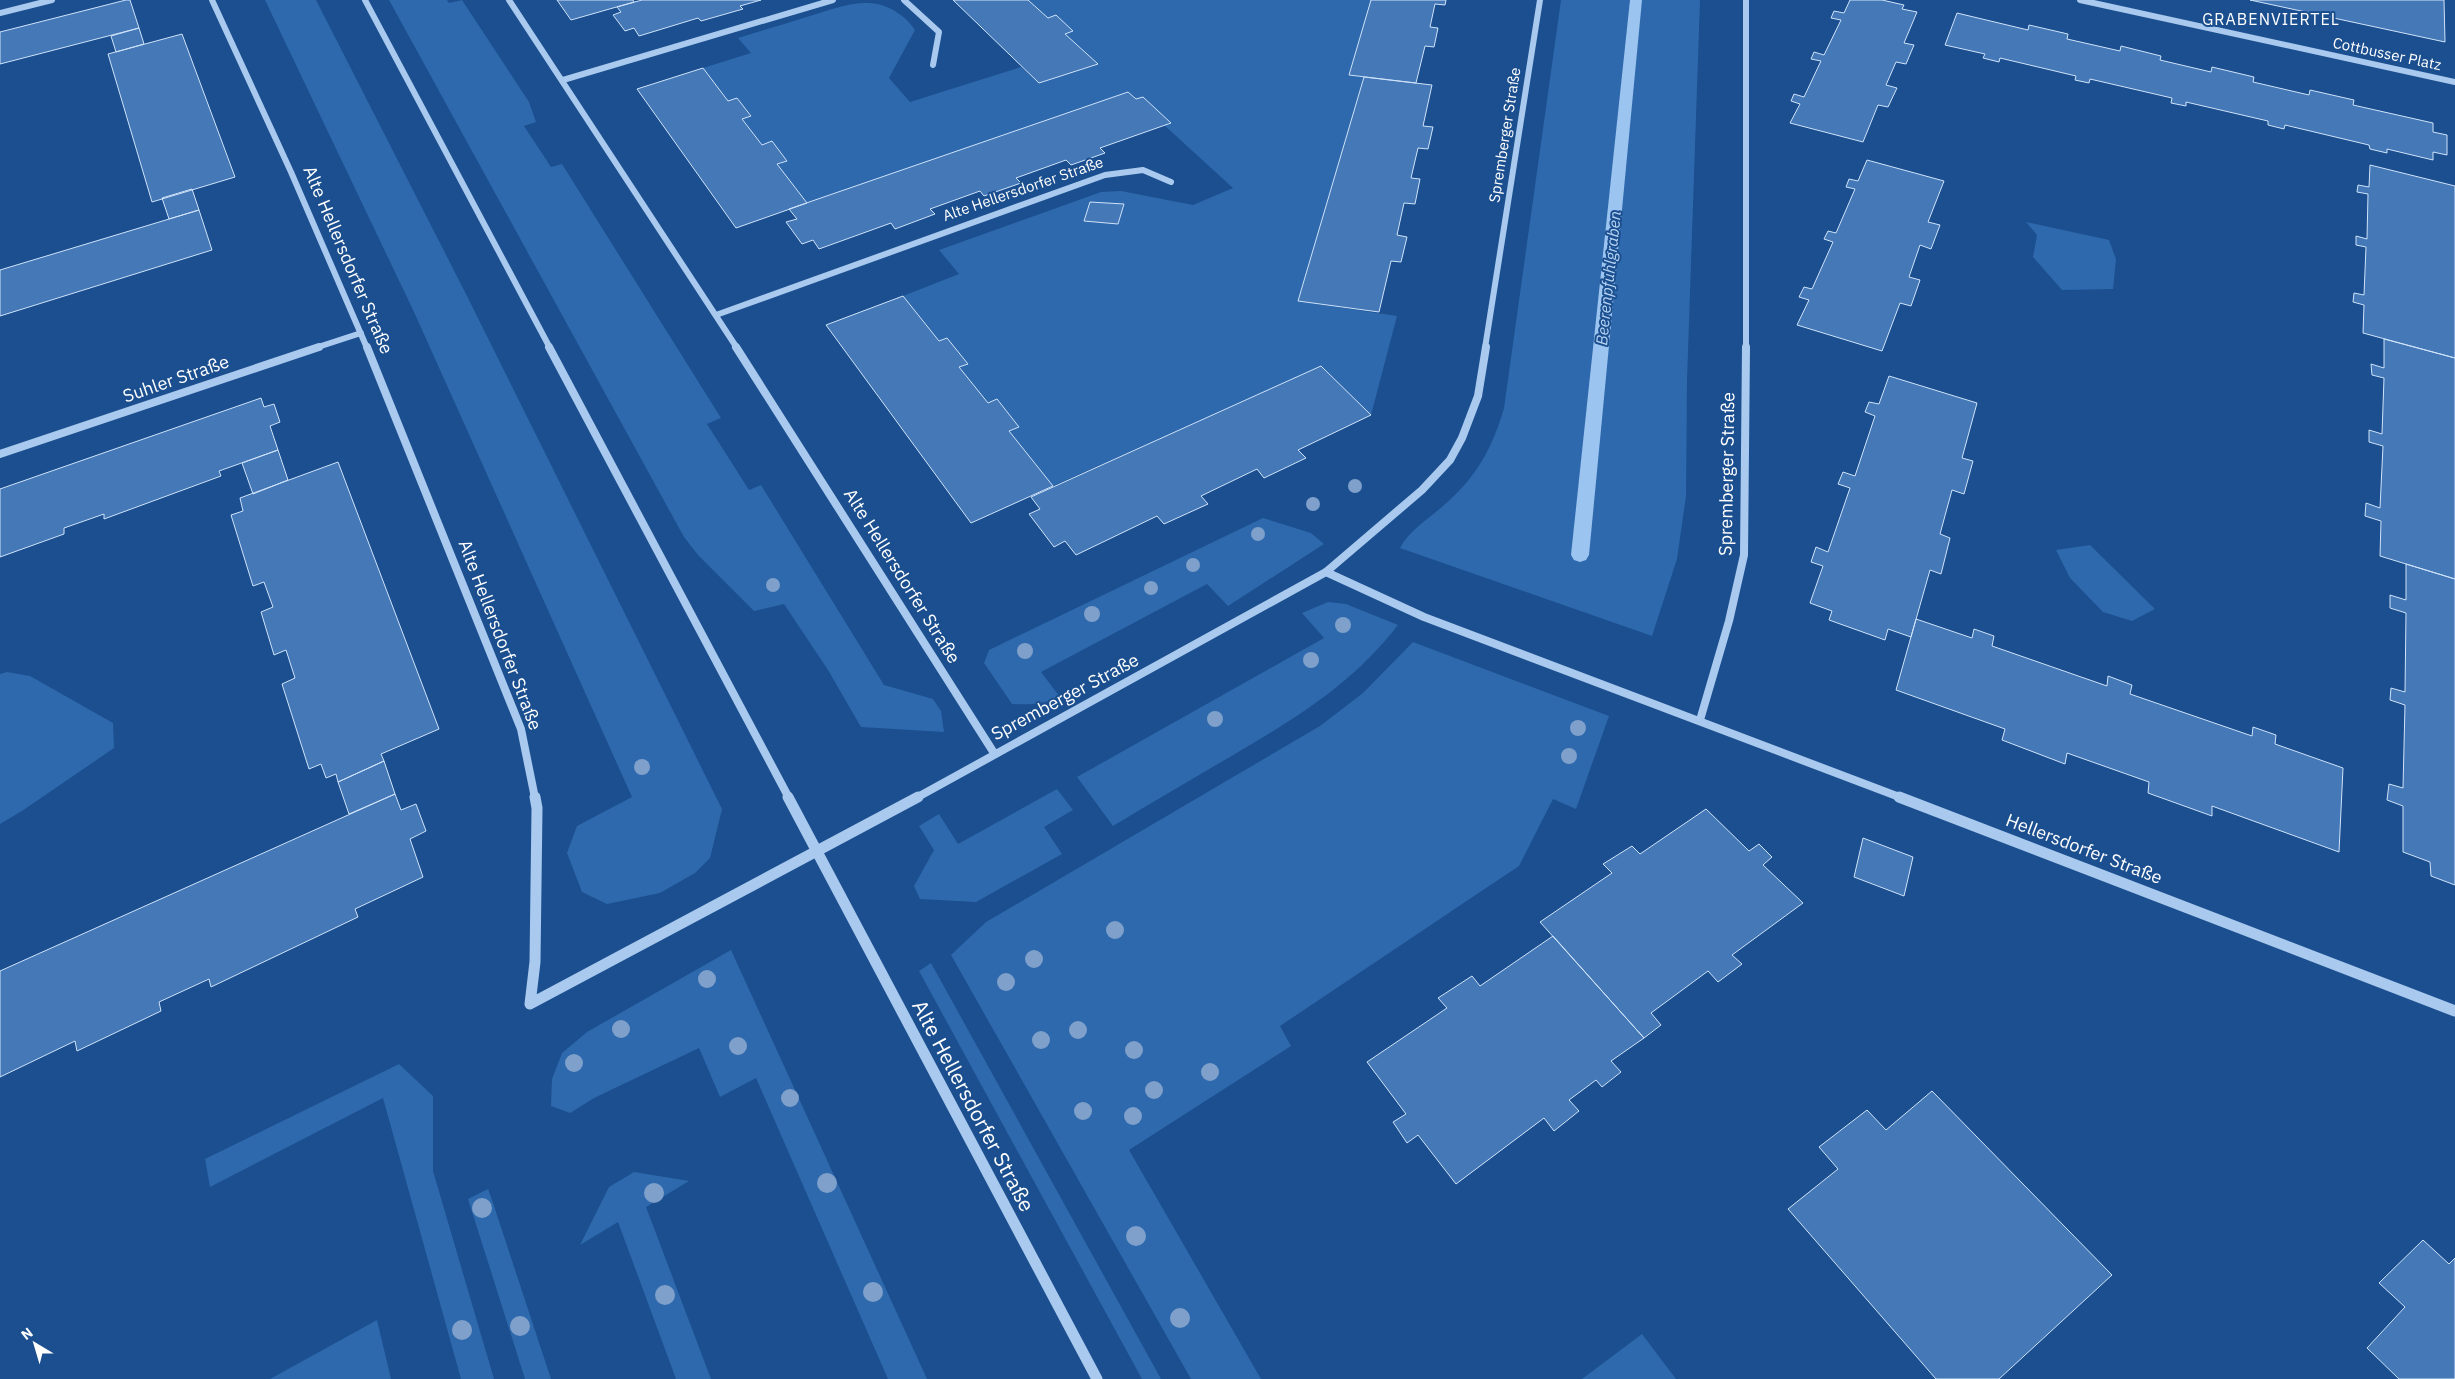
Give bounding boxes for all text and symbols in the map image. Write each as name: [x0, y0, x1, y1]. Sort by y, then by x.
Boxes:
district label: GRABENVIERTEL: [2202, 9, 2340, 29]
street label: Cottbusser Platz: [2331, 33, 2443, 74]
street label: Spremberger Straße: [1484, 66, 1525, 204]
street label: Alte Hellersdorfer Straße: [940, 152, 1106, 225]
street label: Alte Hellersdorfer Straße: [298, 162, 399, 358]
water label: Beerenpfuhlgraben: [1591, 210, 1625, 346]
street label: Suhler Straße: [120, 350, 232, 407]
street label: Spremberger Straße: [1714, 392, 1739, 556]
street label: Alte Hellersdorfer Straße: [839, 484, 966, 668]
street label: Alte Hellersdorfer Straße: [453, 536, 547, 733]
street label: Spremberger Straße: [987, 648, 1143, 745]
street label: Hellersdorfer Straße: [2003, 808, 2166, 889]
street label: Alte Hellersdorfer Straße: [906, 995, 1042, 1216]
north arrow: [10, 1319, 60, 1369]
text: N: [17, 1324, 37, 1344]

